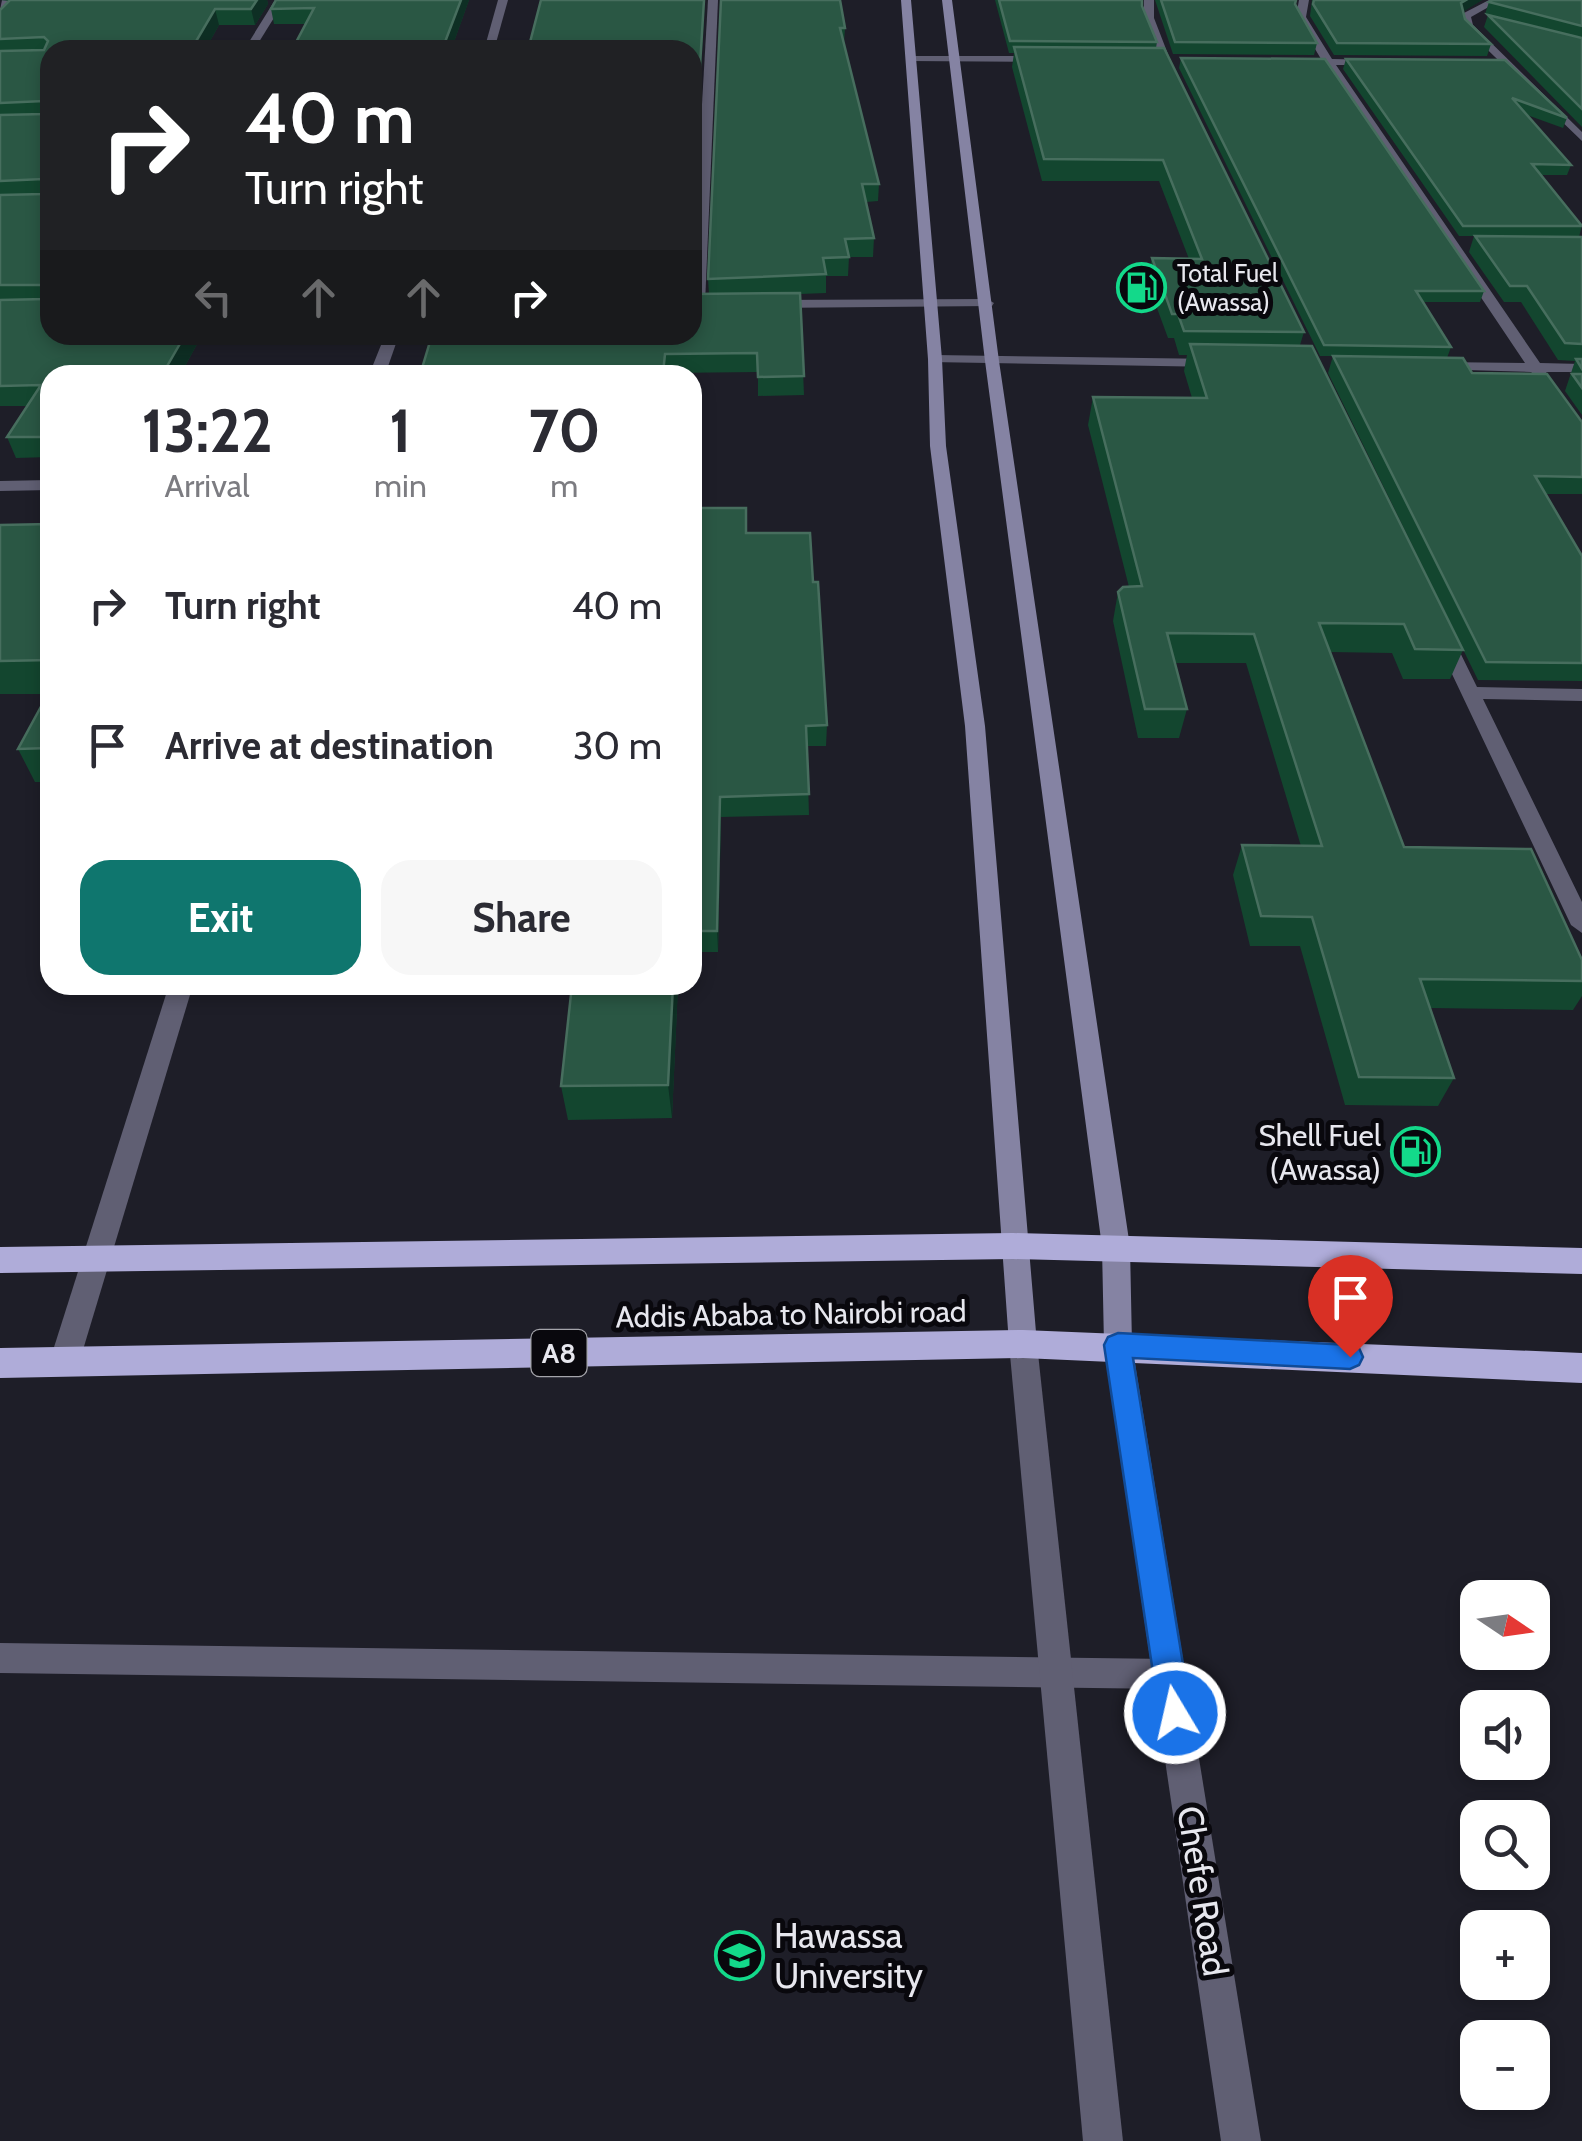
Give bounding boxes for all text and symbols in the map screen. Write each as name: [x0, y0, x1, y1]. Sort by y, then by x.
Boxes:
text: 40 m: [245, 75, 414, 161]
icon: right: [80, 80, 210, 210]
text: Turn right: [245, 161, 424, 215]
place label: Total Fuel (Awassa): [1177, 258, 1278, 317]
fuel station icon: Total Fuel (Awassa): [1116, 261, 1168, 313]
icon: left: [186, 270, 241, 325]
icon: ahead: [291, 270, 346, 325]
icon: ahead: [396, 270, 451, 325]
icon: right: [501, 270, 556, 325]
text: 13:22: [141, 394, 273, 467]
text: 1: [389, 394, 411, 467]
text: 70: [528, 394, 601, 467]
text: Arrival: [164, 466, 250, 505]
text: min: [374, 466, 427, 505]
text: m: [550, 466, 578, 505]
icon: right: [80, 578, 135, 633]
text: Turn right: [165, 582, 321, 629]
text: 40 m: [572, 582, 662, 629]
icon: arrive: [80, 718, 135, 773]
text: Arrive at destination: [165, 722, 494, 769]
text: 30 m: [573, 722, 662, 769]
button: Exit: [80, 860, 361, 975]
button: Share: [381, 860, 662, 975]
place label: Shell Fuel (Awassa): [1258, 1117, 1381, 1188]
fuel station icon: Shell Fuel (Awassa): [1390, 1126, 1442, 1178]
pin: [1308, 1255, 1393, 1358]
icon: arrive: [1323, 1270, 1378, 1325]
street label: Addis Ababa to Nairobi road: [615, 1292, 967, 1336]
road number: A8: [532, 1330, 586, 1376]
north arrow: [1460, 1580, 1550, 1670]
map controls: [1460, 1580, 1550, 2110]
position arrow: [1123, 1661, 1227, 1765]
button: sound: [1460, 1690, 1550, 1780]
button: search: [1460, 1800, 1550, 1890]
street label: Chefe Road: [1168, 1803, 1238, 1979]
button: +: [1460, 1910, 1550, 2000]
place label: Hawassa University: [774, 1914, 923, 1997]
school or university icon: Hawassa University: [713, 1929, 765, 1981]
button: −: [1460, 2020, 1550, 2110]

